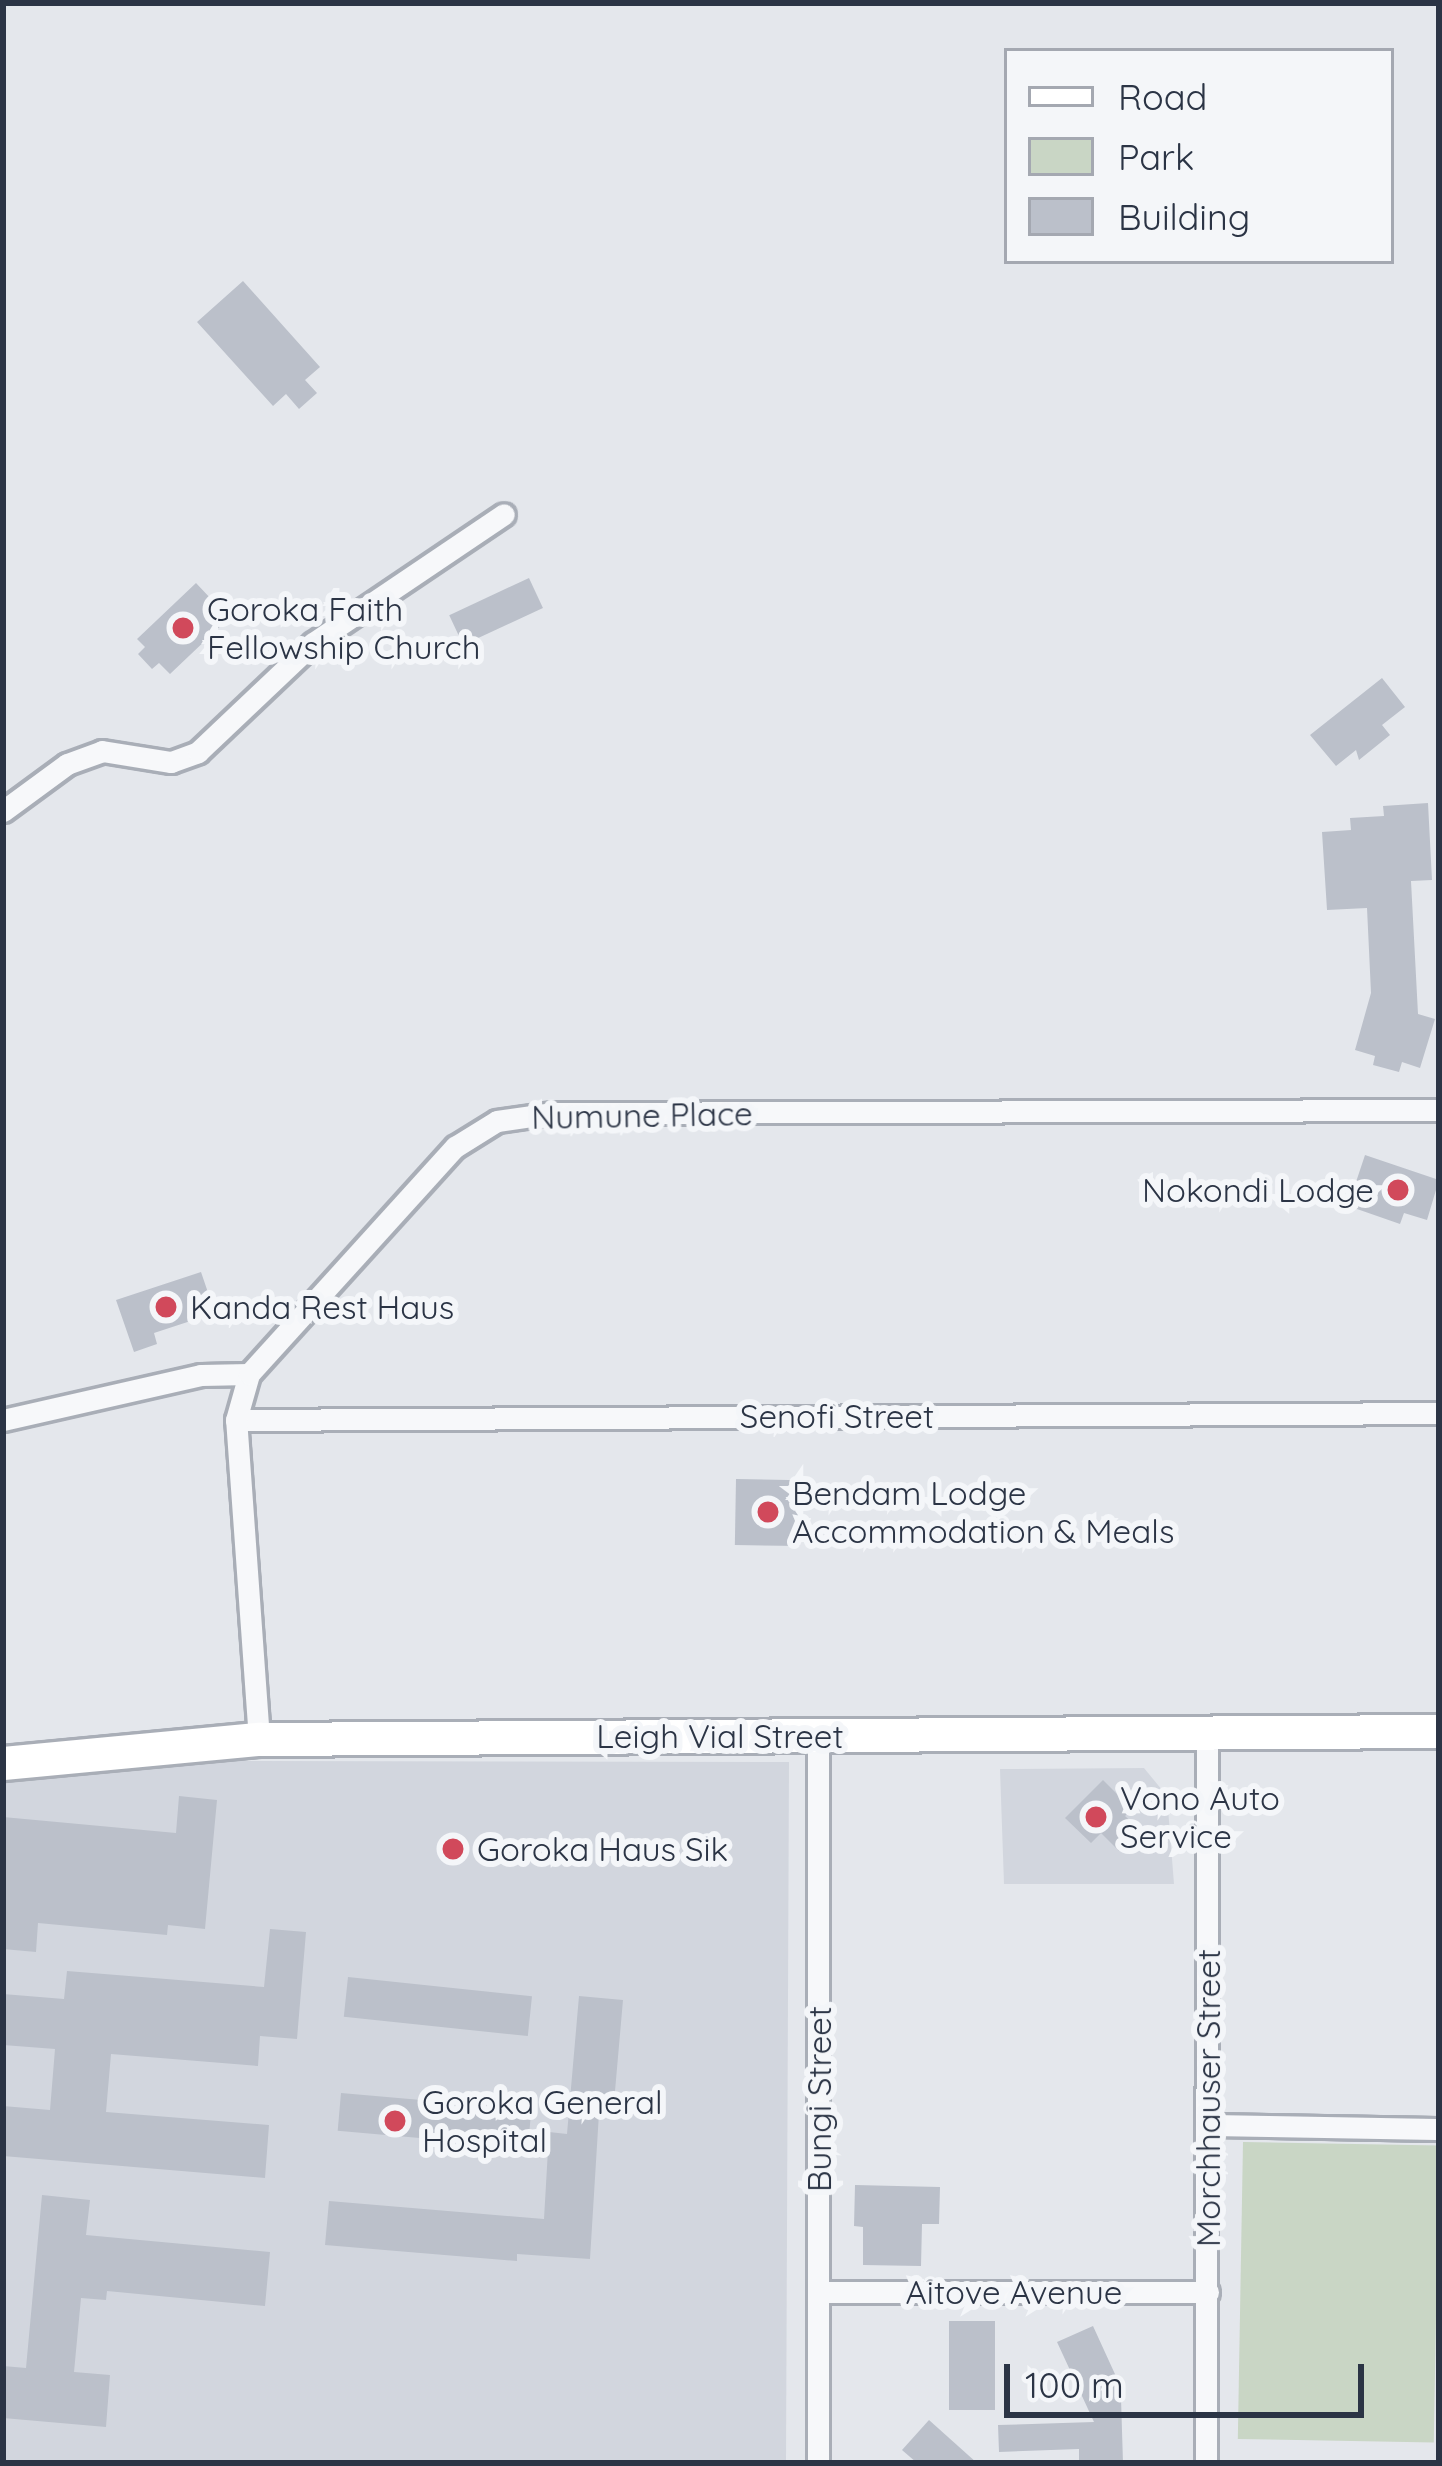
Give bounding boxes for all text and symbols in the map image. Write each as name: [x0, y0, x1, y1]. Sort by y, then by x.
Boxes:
legend: [1004, 48, 1394, 264]
text: Road: [1118, 74, 1207, 119]
text: Park: [1118, 134, 1194, 179]
text: Building: [1118, 194, 1250, 239]
place label: Goroka Faith Fellowship Church: [207, 589, 480, 667]
marker: Goroka Faith Fellowship Church: [170, 615, 196, 641]
street label: Numune Place: [531, 1093, 753, 1137]
place label: Nokondi Lodge: [1142, 1170, 1374, 1210]
marker: Nokondi Lodge: [1385, 1177, 1411, 1203]
place label: Kanda Rest Haus: [190, 1287, 454, 1327]
marker: Kanda Rest Haus: [153, 1294, 179, 1320]
street label: Senofi Street: [740, 1396, 934, 1436]
place label: Bendam Lodge Accommodation & Meals: [792, 1473, 1174, 1551]
marker: Bendam Lodge Accommodation & Meals: [755, 1499, 781, 1525]
street label: Leigh Vial Street: [596, 1716, 844, 1756]
place label: Vono Auto Service: [1120, 1778, 1280, 1856]
marker: Vono Auto Service: [1083, 1804, 1109, 1830]
place label: Goroka Haus Sik: [477, 1829, 728, 1869]
marker: Goroka Haus Sik: [440, 1836, 466, 1862]
street label: Morchhauser Street: [1188, 1949, 1228, 2247]
street label: Bungi Street: [799, 2006, 839, 2192]
place label: Goroka General Hospital: [422, 2082, 663, 2160]
marker: Goroka General Hospital: [379, 2105, 411, 2137]
street label: Aitove Avenue: [905, 2272, 1123, 2312]
scale bar: [1010, 2340, 1370, 2414]
text: 100 m: [1025, 2362, 1124, 2407]

